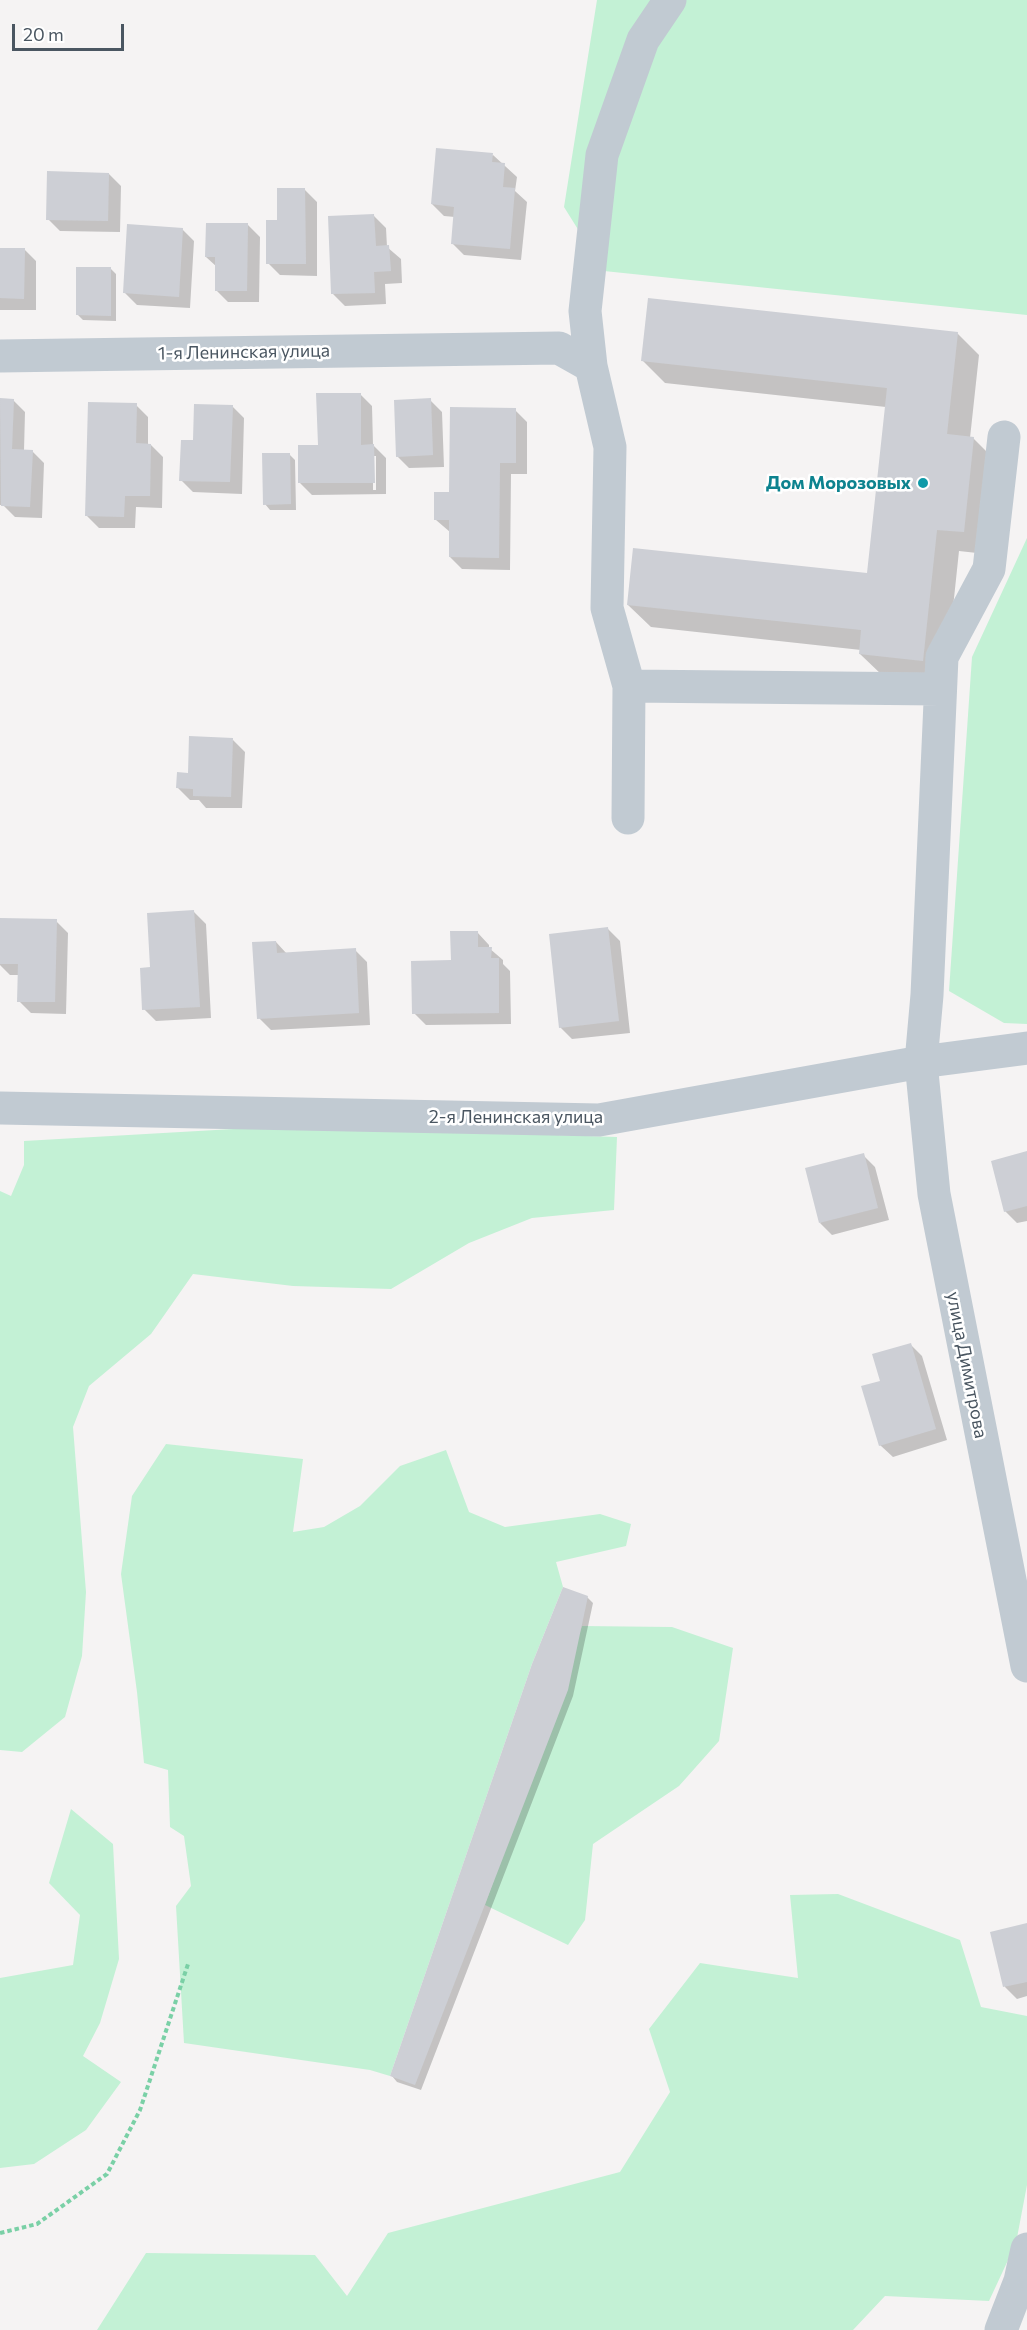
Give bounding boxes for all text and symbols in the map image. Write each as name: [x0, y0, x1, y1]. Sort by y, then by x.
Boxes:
scale bar: [15, 12, 128, 50]
text: 20 m: [23, 23, 64, 45]
street label: 1-я Ленинская улица: [158, 340, 330, 364]
place label: Дом Морозовых: [766, 472, 911, 494]
marker: Дом Морозовых: [916, 476, 930, 490]
street label: 2-я Ленинская улица: [429, 1106, 603, 1128]
street label: улица Димитрова: [942, 1290, 992, 1440]

